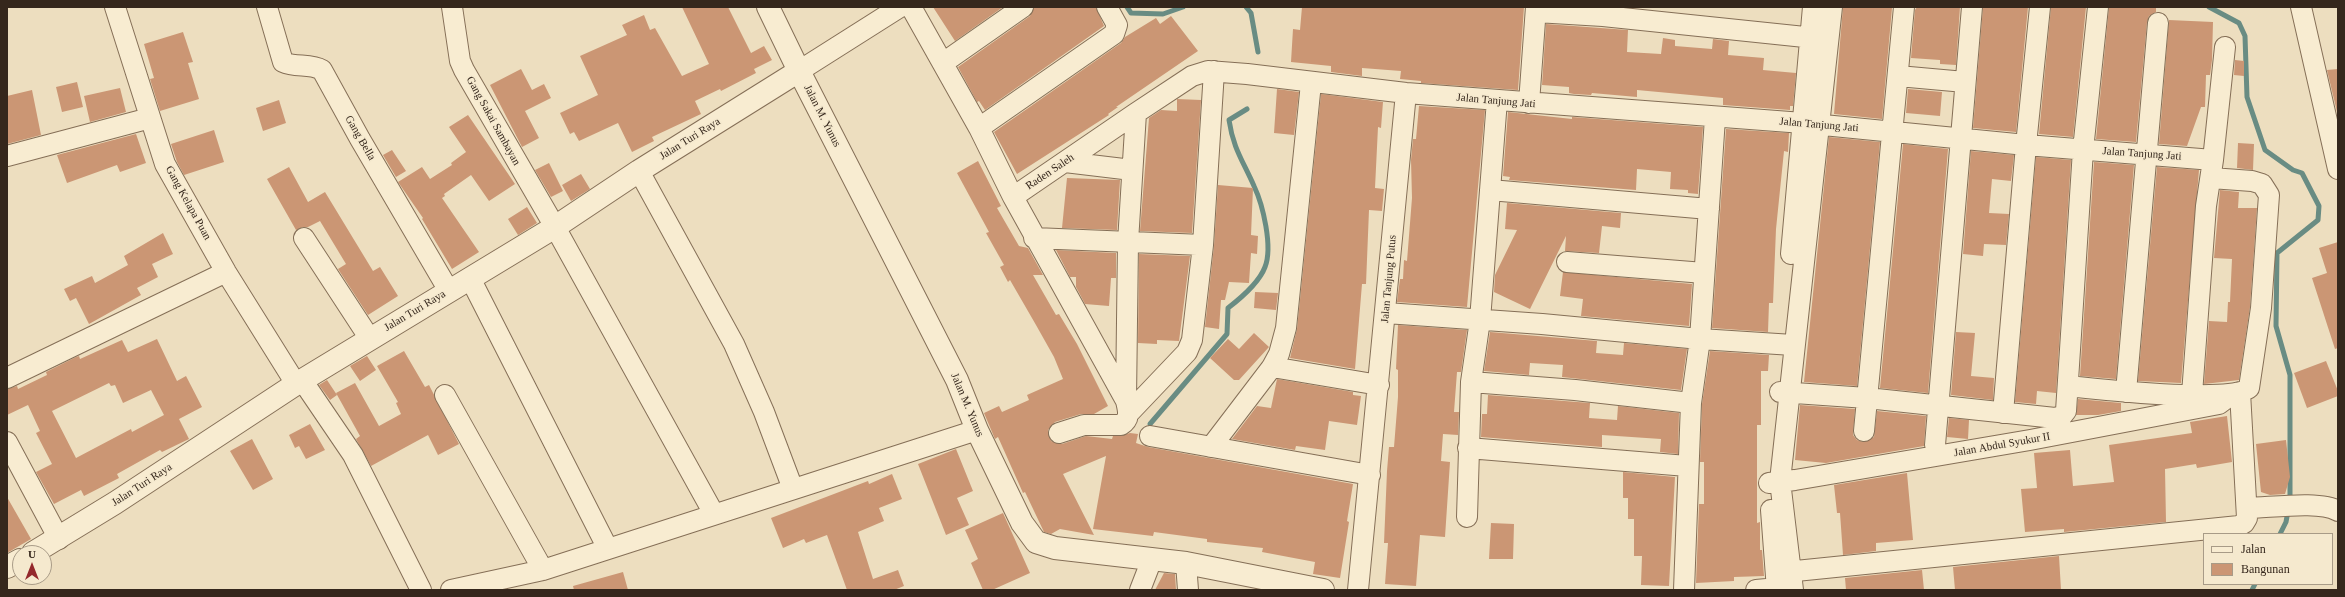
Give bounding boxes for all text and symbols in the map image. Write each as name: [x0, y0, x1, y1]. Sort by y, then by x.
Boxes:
street label: Gang Sakai Sambayan: [463, 74, 523, 168]
street label: Jalan M. Yunus: [801, 83, 843, 149]
street label: Jalan Tanjung Jati: [1456, 91, 1536, 111]
street label: Gang Bella: [342, 113, 378, 163]
street label: Jalan Turi Raya: [657, 115, 723, 163]
street label: Jalan Tanjung Jati: [1779, 115, 1859, 135]
street label: Jalan Tanjung Jati: [2102, 145, 2182, 163]
street label: Raden Saleh: [1023, 151, 1077, 193]
street label: Gang Kelapa Puan: [162, 164, 214, 242]
street label: Jalan Tanjung Putus: [1379, 234, 1399, 324]
street label: Jalan Turi Raya: [382, 288, 448, 334]
street label: Jalan M. Yunus: [948, 371, 986, 439]
street label: Jalan Abdul Syukur II: [1953, 430, 2051, 460]
street label: Jalan Turi Raya: [109, 461, 175, 509]
legend: [2203, 533, 2333, 585]
text: Jalan: [2241, 542, 2266, 556]
north arrow: [12, 545, 52, 585]
text: U: [28, 548, 36, 560]
text: Bangunan: [2241, 562, 2290, 576]

